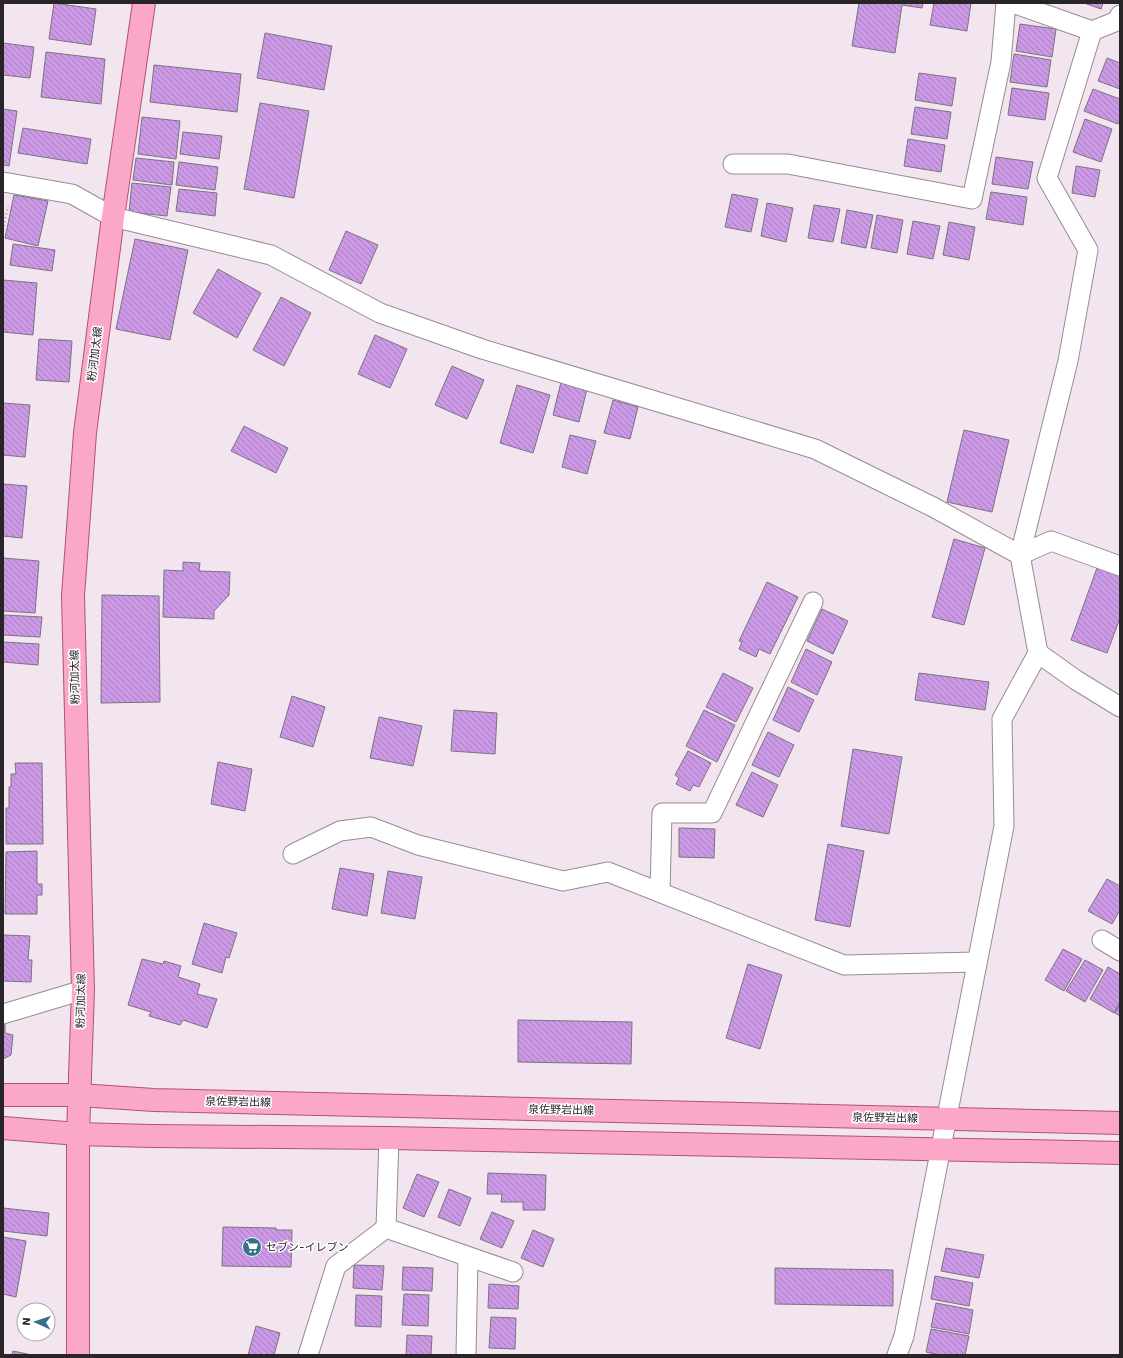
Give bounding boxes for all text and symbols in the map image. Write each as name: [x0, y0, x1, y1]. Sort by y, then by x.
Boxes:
street label: 粉河加太線: [85, 326, 105, 382]
street label: 粉河加太線: [68, 649, 82, 705]
street label: 粉河加太線: [74, 973, 88, 1029]
street label: 泉佐野岩出線: [205, 1095, 271, 1109]
street label: 泉佐野岩出線: [528, 1103, 594, 1117]
street label: 泉佐野岩出線: [852, 1111, 918, 1125]
supermarket icon: セブン-イレブン: [241, 1236, 263, 1258]
place label: セブン-イレブン: [266, 1241, 349, 1254]
north arrow: [16, 1302, 56, 1342]
text: N: [20, 1317, 33, 1326]

